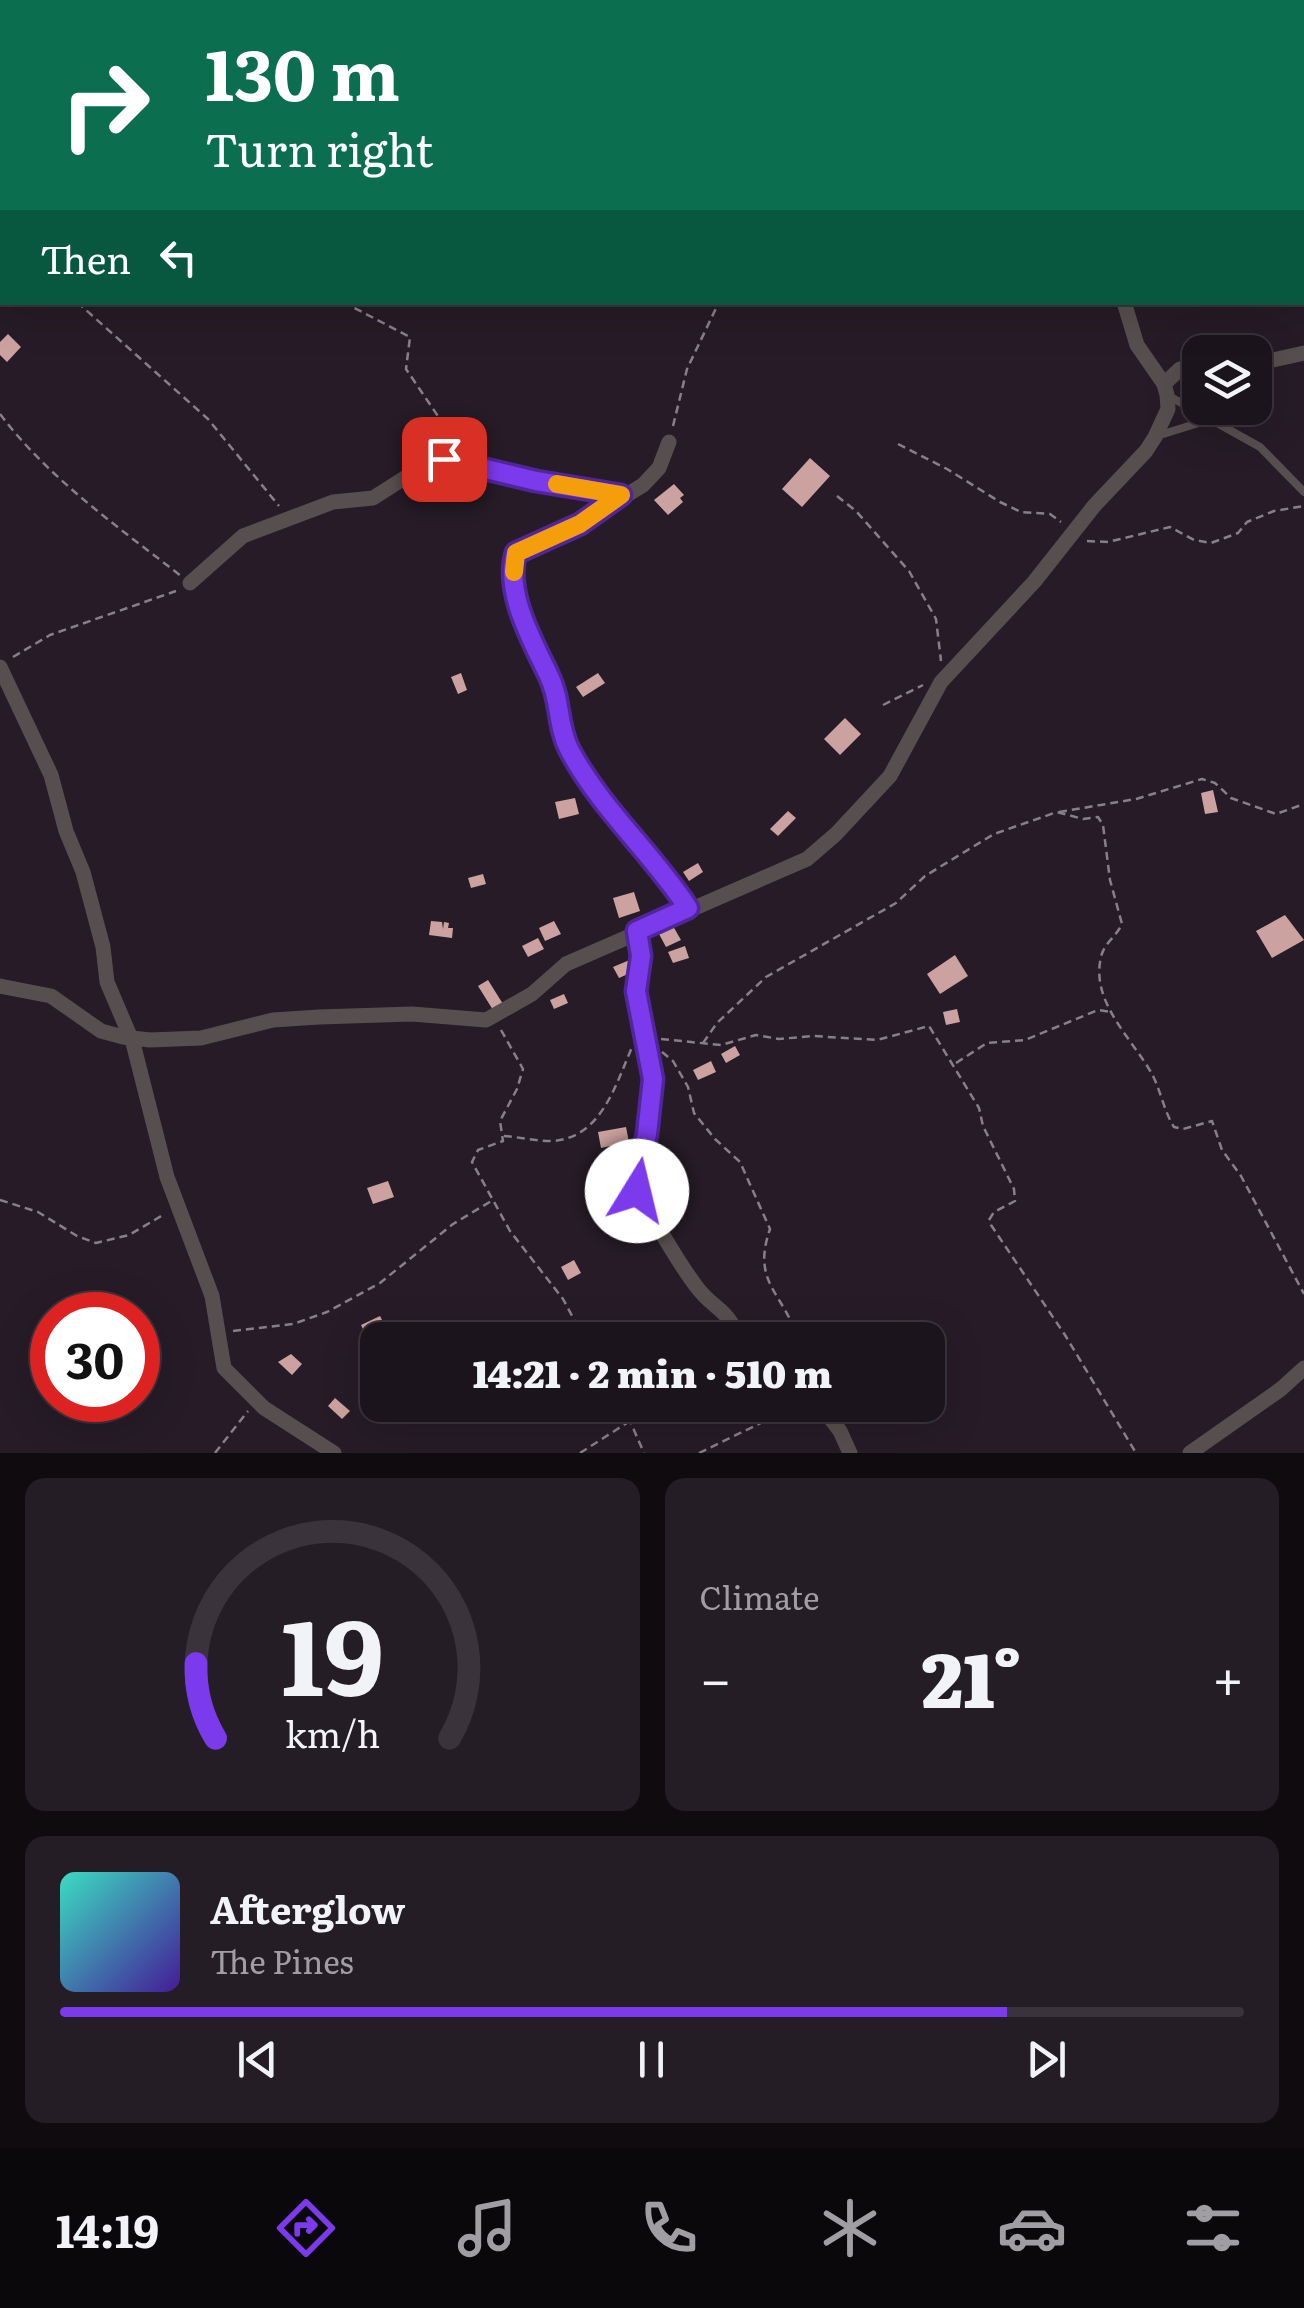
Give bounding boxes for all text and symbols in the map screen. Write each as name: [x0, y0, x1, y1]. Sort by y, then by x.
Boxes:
text: 130 m: [205, 19, 400, 123]
icon: right: [40, 40, 170, 170]
text: Turn right: [205, 114, 433, 181]
text: Then: [40, 229, 131, 286]
icon: left: [151, 230, 206, 285]
map controls: [1182, 335, 1272, 425]
button: layers: [1182, 335, 1272, 425]
pin: [402, 417, 487, 502]
icon: arrive: [417, 432, 472, 487]
position arrow: [585, 1139, 689, 1243]
speed limit sign: 30: [30, 1292, 160, 1422]
text: 14:21 · 2 min · 510 m: [473, 1343, 832, 1400]
text: Climate: [700, 1572, 820, 1620]
text: 19: [281, 1574, 384, 1728]
text: 21°: [922, 1620, 1022, 1731]
text: −: [700, 1635, 732, 1717]
text: +: [1212, 1635, 1244, 1717]
text: km/h: [285, 1706, 380, 1759]
text: Afterglow: [210, 1879, 405, 1936]
text: The Pines: [210, 1936, 354, 1984]
icon: previous: [230, 2032, 285, 2087]
icon: pause: [624, 2032, 679, 2087]
icon: next: [1019, 2032, 1074, 2087]
icon: directions: [271, 2193, 341, 2263]
icon: music: [452, 2193, 522, 2263]
icon: phone: [634, 2193, 704, 2263]
icon: climate: [815, 2193, 885, 2263]
icon: car: [997, 2193, 1067, 2263]
icon: filters: [1178, 2193, 1248, 2263]
text: 14:19: [56, 2195, 159, 2262]

